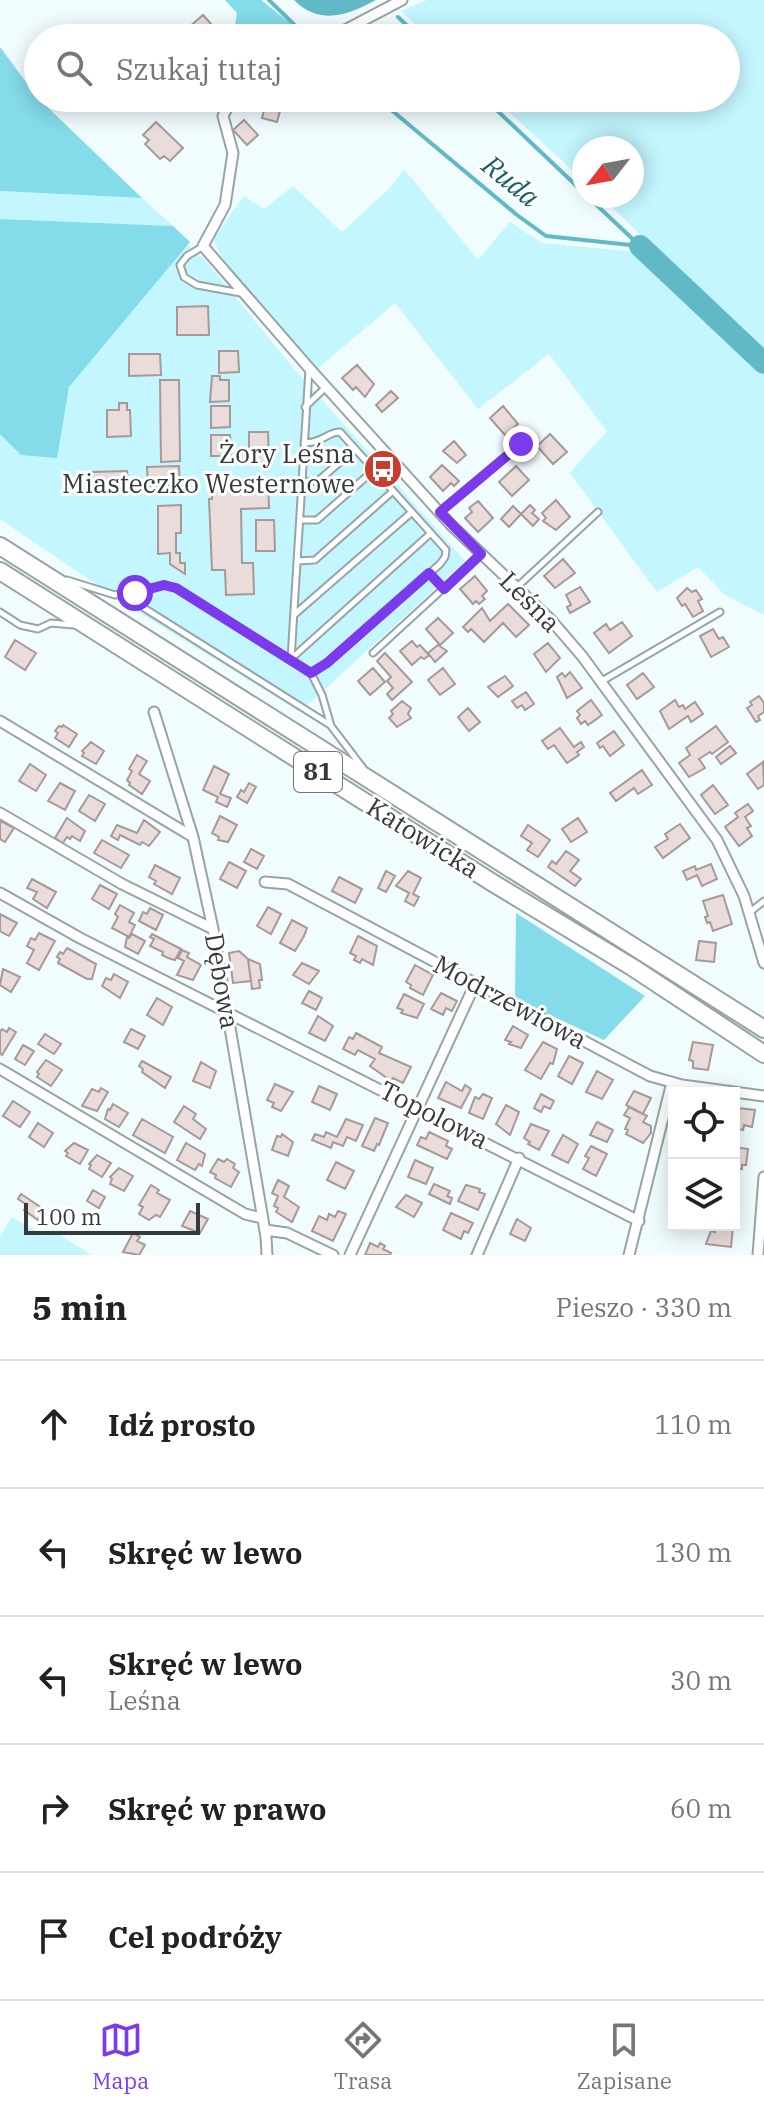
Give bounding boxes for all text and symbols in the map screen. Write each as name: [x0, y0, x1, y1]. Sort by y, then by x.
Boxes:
search box: [24, 24, 740, 112]
icon: search: [52, 46, 96, 90]
text: Szukaj tutaj: [116, 49, 282, 88]
north arrow: [572, 136, 644, 208]
water label: Ruda: [474, 146, 548, 215]
route end: [503, 426, 539, 462]
place label: Żory Leśna Miasteczko Westernowe: [62, 436, 355, 500]
bus stop icon: Żory Leśna Miasteczko Westernowe: [362, 448, 404, 490]
street label: Leśna: [493, 564, 568, 639]
route start: [117, 575, 153, 611]
road number: 81: [294, 752, 342, 792]
street label: Katowicka: [361, 789, 486, 885]
street label: Dębowa: [198, 930, 248, 1031]
street label: Modrzewiowa: [428, 946, 593, 1056]
street label: Topolowa: [374, 1072, 495, 1156]
map controls: [668, 1087, 740, 1231]
button: locate: [668, 1087, 740, 1159]
button: layers: [668, 1159, 740, 1231]
scale bar: [24, 1199, 200, 1235]
text: 100 m: [36, 1202, 102, 1231]
text: 5 min: [32, 1285, 127, 1329]
text: Pieszo · 330 m: [556, 1290, 732, 1324]
icon: ahead: [32, 1402, 76, 1446]
text: Idź prosto: [108, 1405, 256, 1444]
text: 110 m: [654, 1407, 732, 1441]
icon: left: [32, 1530, 76, 1574]
text: Skręć w lewo: [108, 1533, 302, 1572]
text: 130 m: [654, 1535, 732, 1569]
text: Skręć w lewo: [108, 1644, 302, 1683]
icon: left: [32, 1658, 76, 1702]
text: 30 m: [670, 1663, 732, 1697]
text: Leśna: [108, 1683, 181, 1717]
icon: right: [32, 1786, 76, 1830]
text: Skręć w prawo: [108, 1789, 327, 1828]
text: 60 m: [670, 1791, 732, 1825]
icon: arrive: [32, 1914, 76, 1958]
text: Cel podróży: [108, 1917, 282, 1956]
tab: Mapa: [92, 2018, 149, 2095]
tab: Trasa: [334, 2018, 392, 2095]
tab: Zapisane: [577, 2018, 672, 2095]

